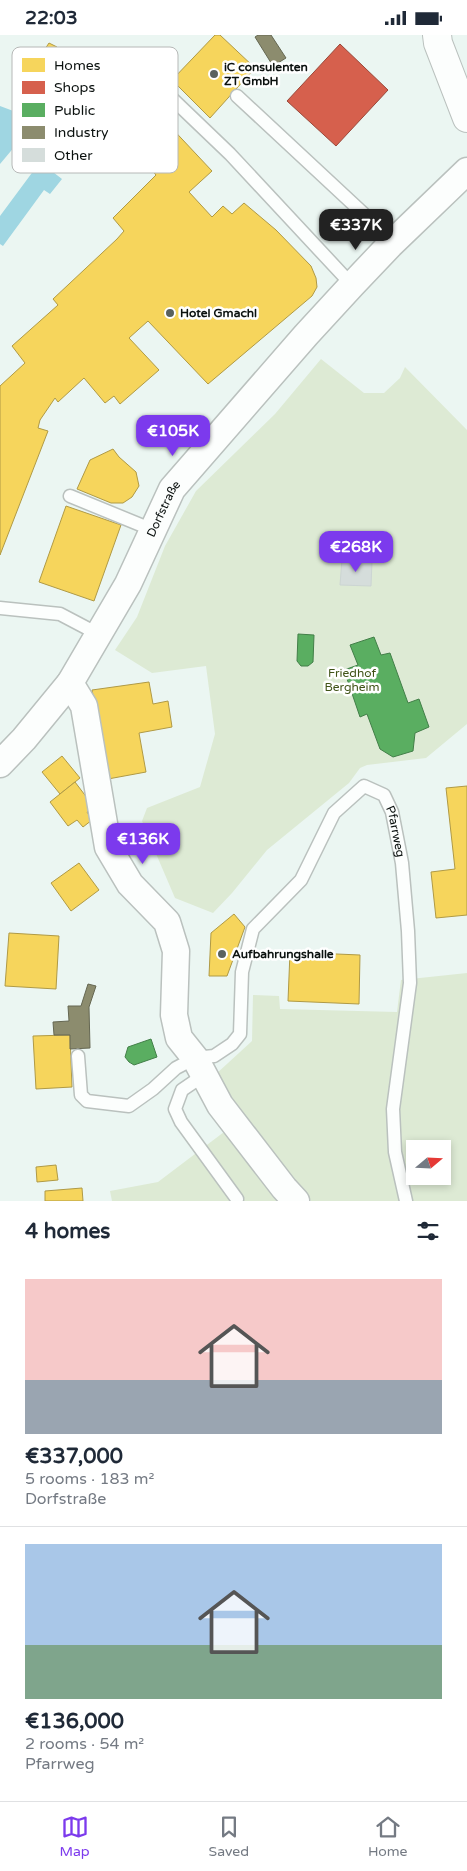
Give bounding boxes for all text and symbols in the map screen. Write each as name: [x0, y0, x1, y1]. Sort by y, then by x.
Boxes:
text: 22:03: [25, 7, 78, 29]
legend: [12, 47, 178, 173]
text: Homes: [54, 57, 101, 74]
place label: iC consulenten ZT GmbH: [224, 60, 308, 88]
marker: iC consulenten ZT GmbH: [208, 68, 220, 80]
text: Shops: [54, 79, 95, 96]
text: Public: [54, 102, 95, 119]
text: Industry: [54, 124, 109, 141]
text: Other: [54, 147, 93, 164]
pin: €337K: [321, 209, 391, 251]
text: €337K: [330, 215, 382, 235]
place label: Hotel Gmachl: [180, 306, 257, 320]
marker: Hotel Gmachl: [164, 307, 176, 319]
pin: €105K: [138, 415, 208, 457]
text: €105K: [147, 421, 199, 441]
street label: Dorfstraße: [144, 477, 183, 539]
pin: €268K: [321, 531, 391, 573]
text: €268K: [330, 537, 382, 557]
park label: Friedhof Bergheim: [324, 666, 380, 694]
street label: Pfarrweg: [383, 803, 408, 858]
pin: €136K: [108, 823, 178, 865]
text: €136K: [117, 829, 169, 849]
place label: Aufbahrungshalle: [232, 947, 334, 962]
marker: Aufbahrungshalle: [216, 948, 228, 960]
north arrow: [406, 1140, 451, 1185]
map controls: [406, 1140, 451, 1185]
icon: filters: [414, 1217, 442, 1245]
text: 4 homes: [25, 1219, 110, 1244]
icon: home: [189, 1311, 279, 1401]
text: €337,000: [25, 1444, 123, 1469]
text: 5 rooms · 183 m²: [25, 1469, 154, 1489]
text: Dorfstraße: [25, 1489, 106, 1509]
icon: home: [189, 1577, 279, 1667]
text: €136,000: [25, 1709, 124, 1734]
text: 2 rooms · 54 m²: [25, 1734, 144, 1754]
text: Pfarrweg: [25, 1754, 95, 1774]
tab: Map: [59, 1813, 90, 1860]
tab: Saved: [209, 1813, 249, 1860]
tab: Home: [368, 1813, 408, 1860]

